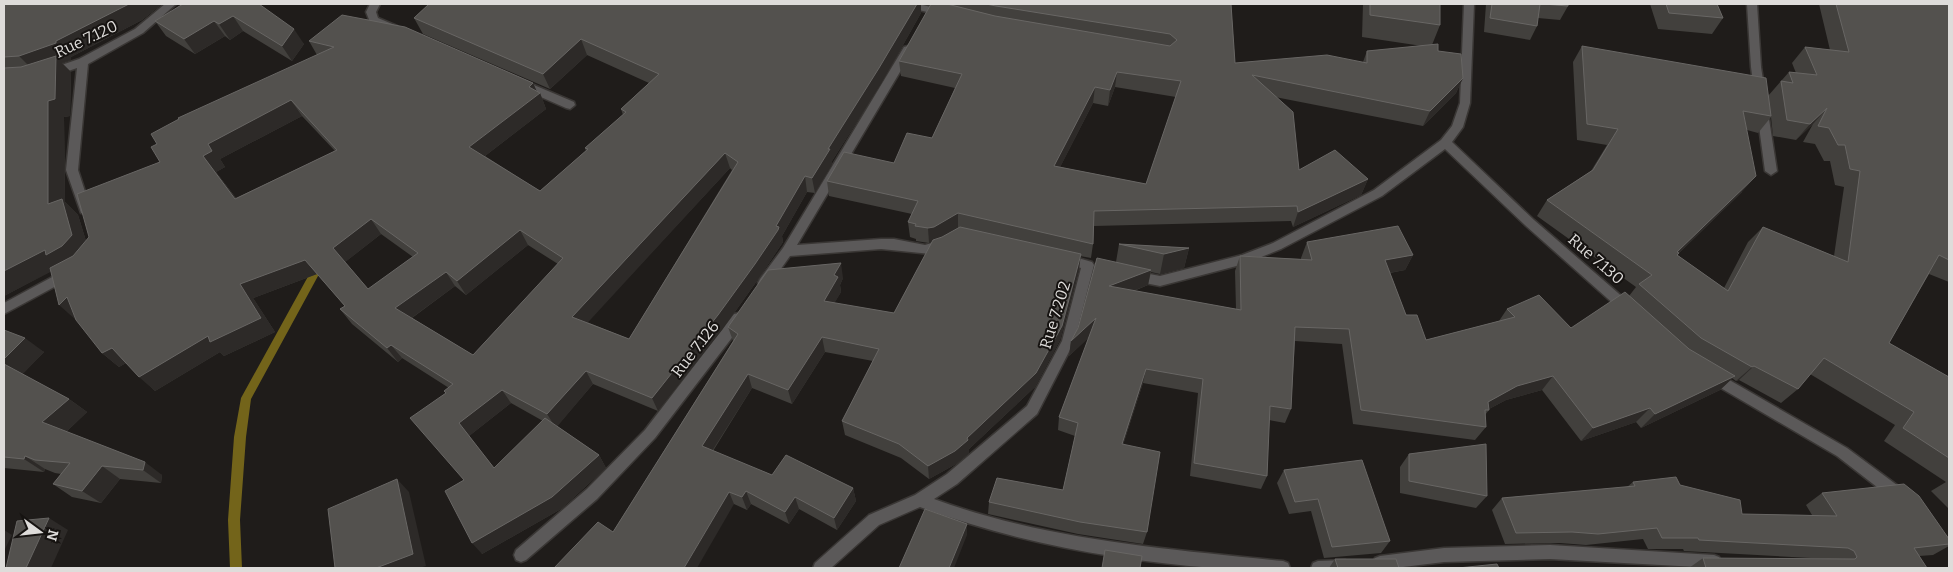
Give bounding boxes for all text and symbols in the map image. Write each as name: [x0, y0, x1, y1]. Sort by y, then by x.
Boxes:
street label: Rue 7.120: [52, 16, 120, 62]
street label: Rue 7.130: [1564, 230, 1628, 288]
street label: Rue 7.202: [1036, 279, 1074, 351]
street label: Rue 7.126: [667, 317, 723, 381]
north arrow: [15, 507, 65, 557]
text: N: [42, 528, 62, 543]

